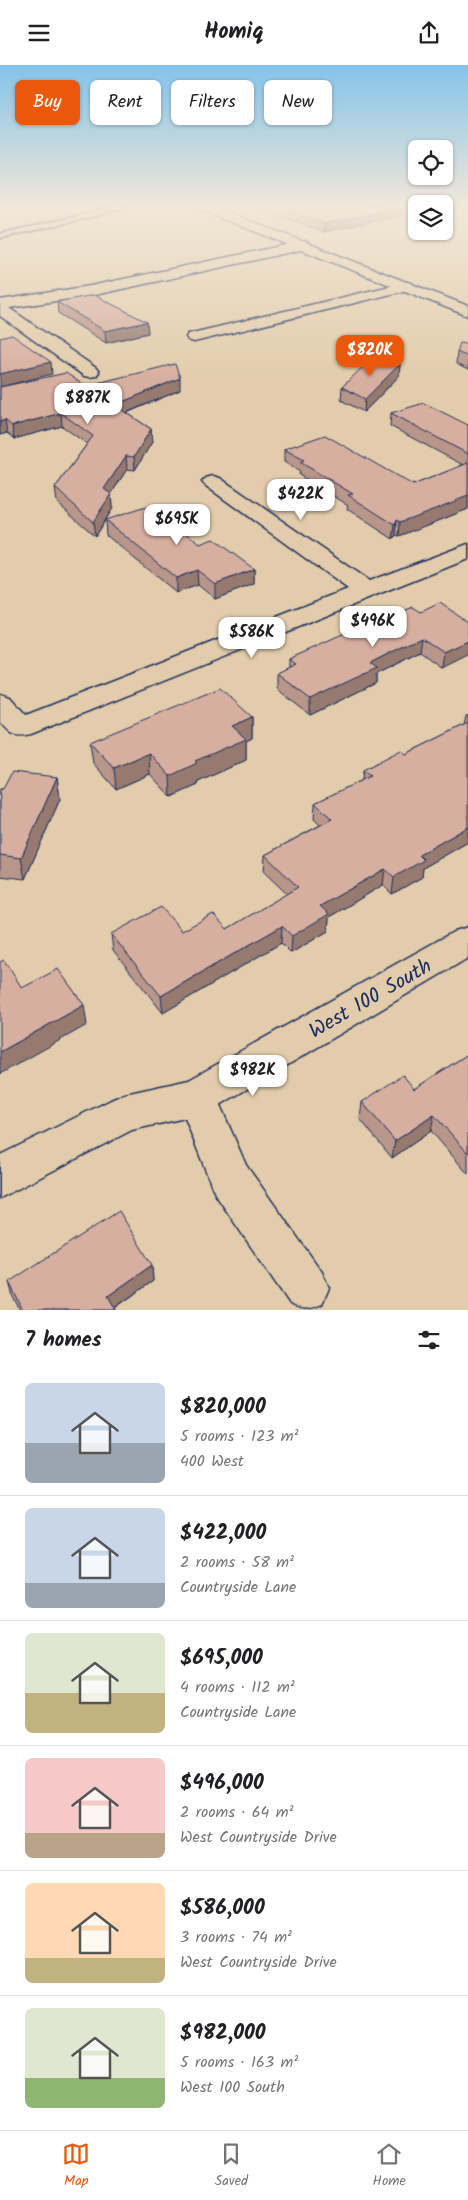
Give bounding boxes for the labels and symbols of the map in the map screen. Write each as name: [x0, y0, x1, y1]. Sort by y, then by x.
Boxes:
pin: $820K: [335, 335, 405, 377]
pin: $887K: [53, 383, 123, 425]
pin: $422K: [266, 479, 336, 521]
pin: $695K: [142, 503, 212, 546]
pin: $496K: [338, 605, 408, 648]
pin: $586K: [217, 617, 287, 659]
street label: West 100 South: [303, 951, 439, 1048]
pin: $982K: [218, 1055, 288, 1097]

